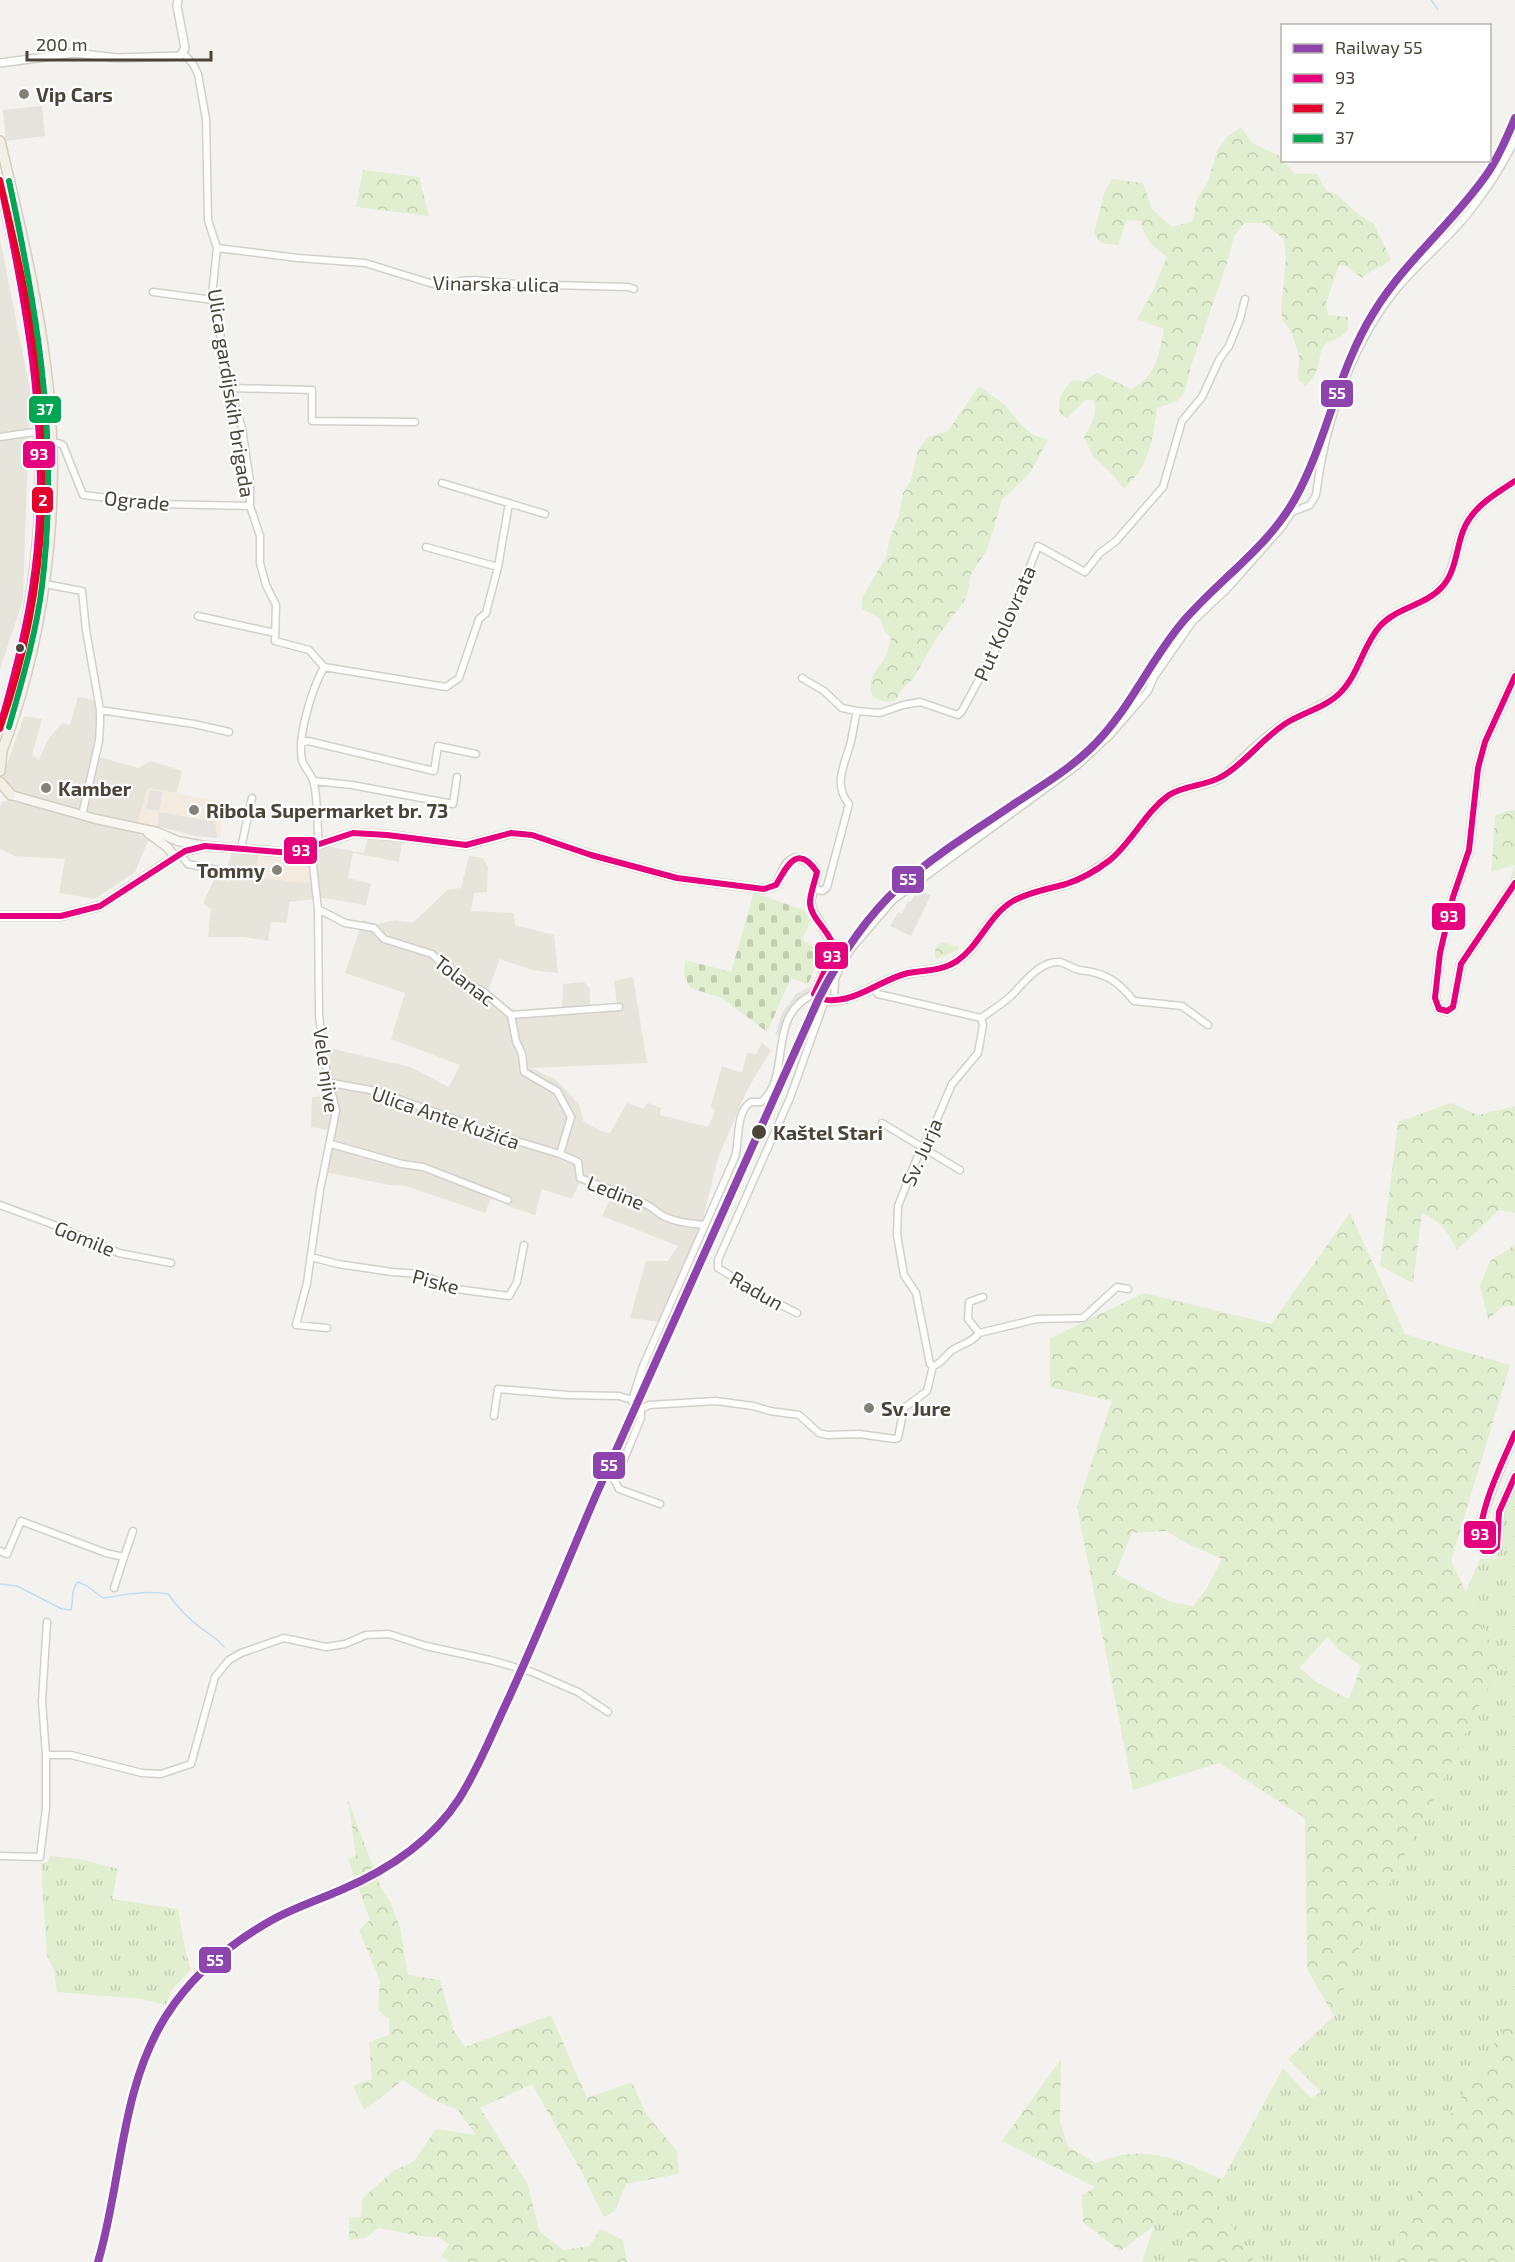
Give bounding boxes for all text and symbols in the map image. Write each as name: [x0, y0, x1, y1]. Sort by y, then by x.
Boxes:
scale bar: [27, 24, 212, 62]
legend: [1281, 24, 1491, 162]
text: 200 m: [36, 33, 88, 55]
text: Railway 55: [1335, 36, 1423, 58]
text: 93: [1335, 66, 1355, 88]
place label: Vip Cars: [36, 82, 113, 106]
marker: Vip Cars: [17, 87, 31, 101]
text: 2: [1335, 96, 1345, 118]
text: 37: [1335, 126, 1354, 148]
street label: Vinarska ulica: [432, 270, 560, 296]
street label: Ulica gardijskih brigada: [204, 287, 260, 499]
line badge: 55: [1320, 379, 1354, 408]
text: 55: [1328, 383, 1346, 402]
line badge: 37: [28, 395, 62, 424]
text: 37: [36, 399, 54, 418]
line badge: 93: [22, 440, 56, 469]
text: 93: [30, 444, 48, 463]
street label: Ograde: [103, 485, 171, 515]
line badge: 2: [31, 486, 54, 514]
text: 2: [38, 490, 48, 509]
street label: Put Kolovrata: [968, 562, 1040, 684]
unlabelled marker: [14, 642, 26, 654]
place label: Kamber: [58, 776, 132, 800]
marker: Kamber: [39, 781, 53, 795]
place label: Ribola Supermarket br. 73: [206, 798, 448, 822]
marker: Ribola Supermarket br. 73: [187, 803, 201, 817]
line badge: 93: [283, 836, 318, 865]
text: 93: [292, 840, 310, 859]
place label: Tommy: [197, 858, 266, 883]
marker: Tommy: [270, 863, 284, 877]
line badge: 55: [891, 865, 925, 894]
text: 55: [899, 869, 917, 888]
line badge: 93: [1431, 902, 1466, 931]
text: 93: [1440, 906, 1458, 925]
line badge: 93: [814, 941, 849, 970]
text: 93: [823, 946, 841, 965]
street label: Tolanac: [430, 949, 500, 1011]
street label: Vele njive: [309, 1026, 345, 1114]
street label: Ulica Ante Kužića: [369, 1080, 523, 1154]
street label: Sv. Jurja: [895, 1114, 947, 1190]
place label: Kaštel Stari: [773, 1120, 883, 1144]
marker: Kaštel Stari: [750, 1123, 768, 1141]
street label: Ledine: [584, 1170, 648, 1214]
street label: Gomile: [51, 1215, 119, 1261]
street label: Piske: [410, 1263, 462, 1299]
street label: Radun: [726, 1265, 788, 1315]
place label: Sv. Jure: [881, 1396, 951, 1420]
marker: Sv. Jure: [862, 1401, 876, 1415]
line badge: 55: [592, 1451, 626, 1480]
text: 55: [600, 1455, 618, 1474]
line badge: 93: [1463, 1520, 1497, 1549]
text: 93: [1471, 1524, 1489, 1543]
line badge: 55: [198, 1946, 232, 1974]
text: 55: [206, 1950, 224, 1969]

